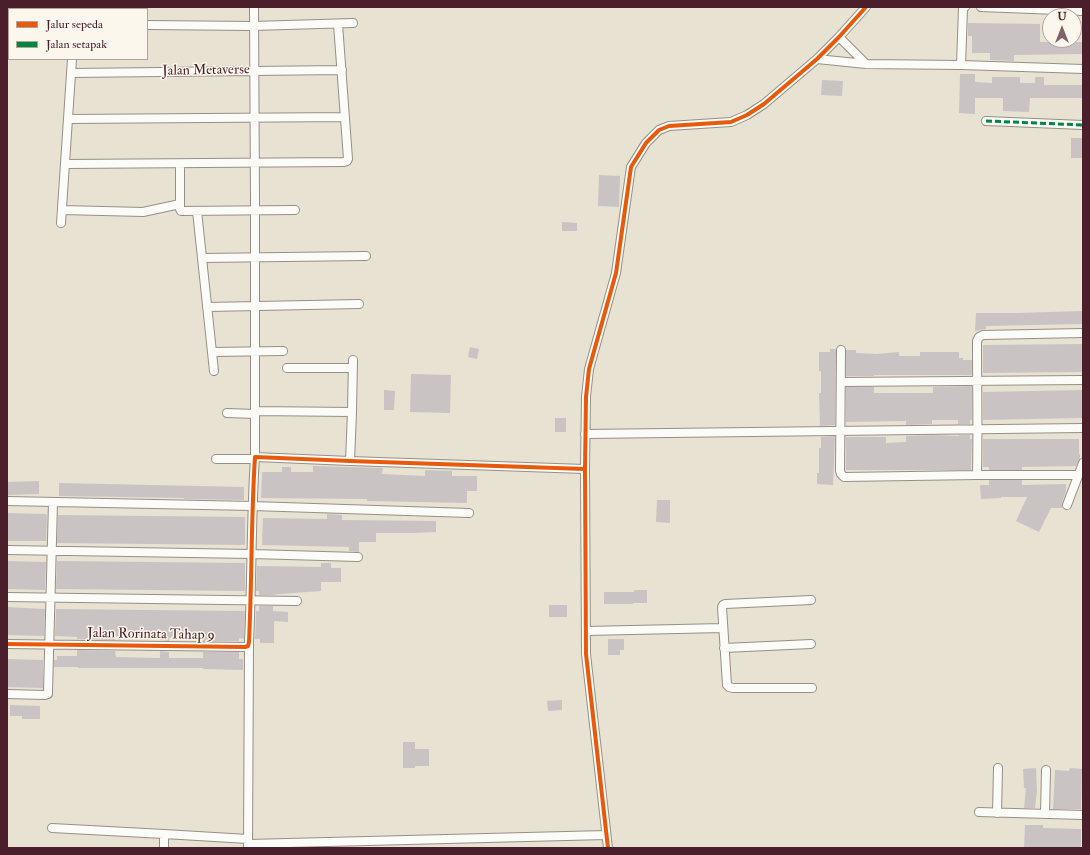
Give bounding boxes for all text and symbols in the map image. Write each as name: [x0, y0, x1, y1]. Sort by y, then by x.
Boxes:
legend: [8, 8, 148, 60]
north arrow: [1042, 8, 1082, 48]
text: U: [1057, 10, 1067, 23]
text: Jalur sepeda: [46, 17, 103, 32]
text: Jalan setapak: [46, 37, 107, 52]
street label: Jalan Metaverse: [162, 62, 250, 80]
street label: Jalan Rorinata Tahap 9: [87, 625, 215, 645]

